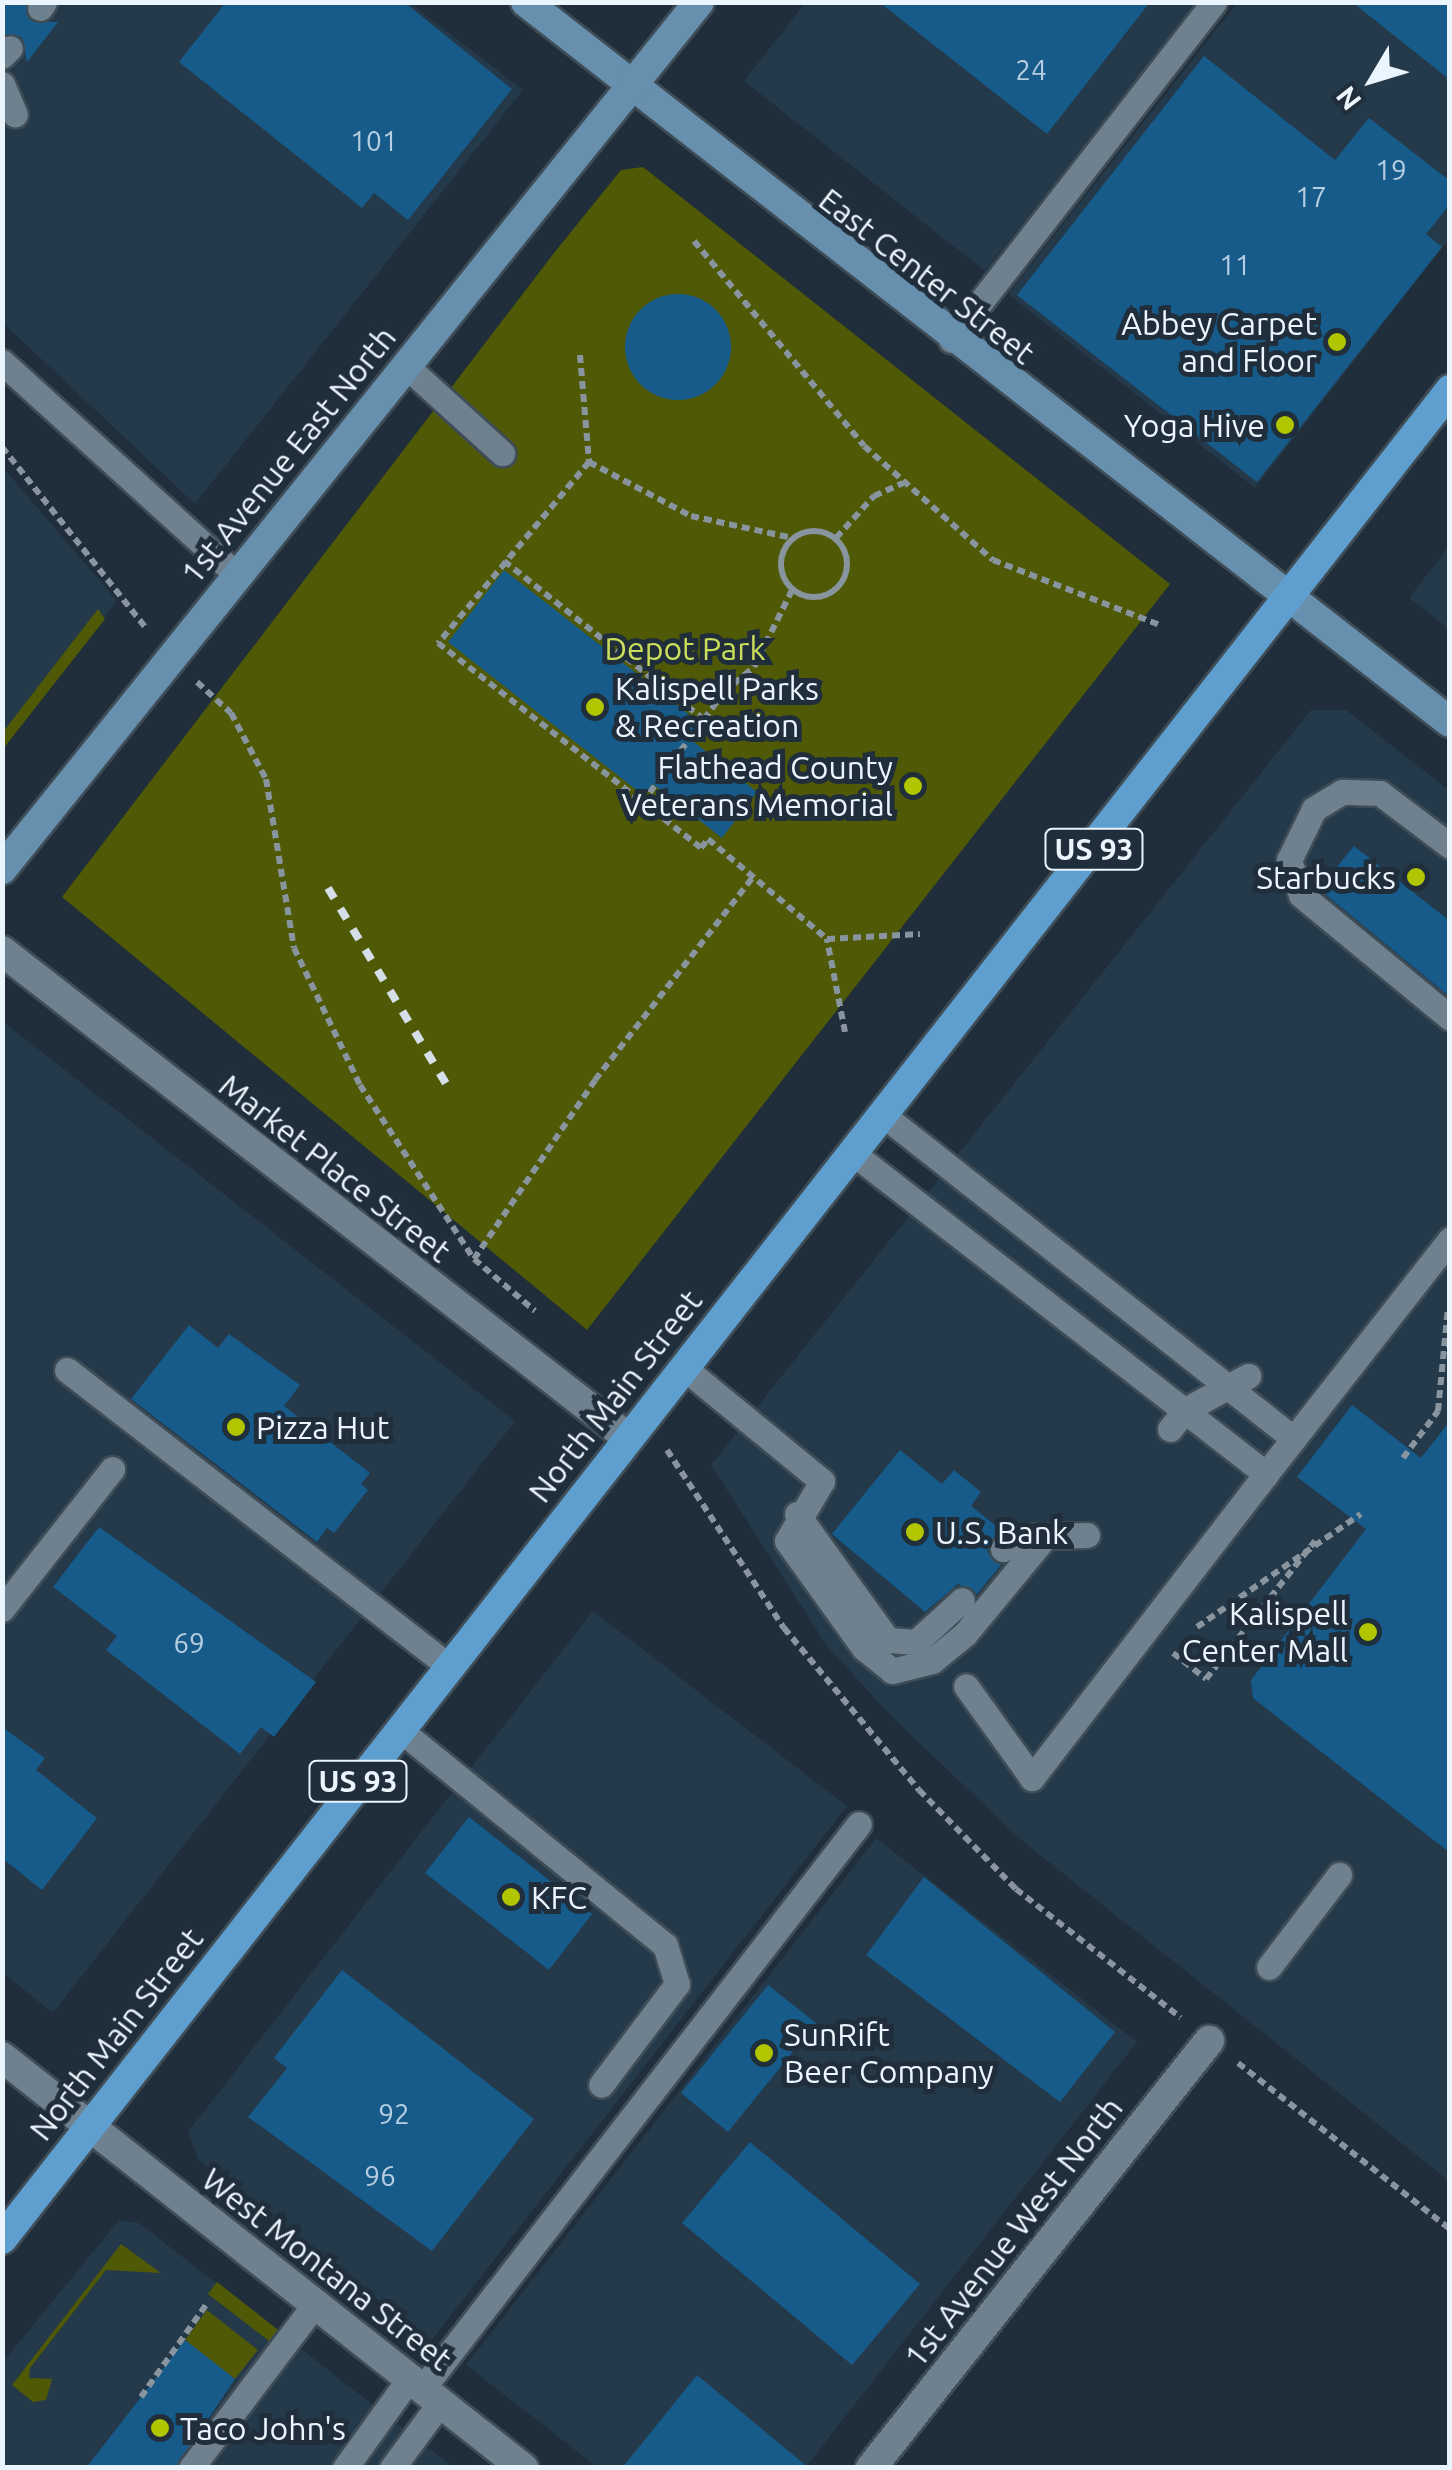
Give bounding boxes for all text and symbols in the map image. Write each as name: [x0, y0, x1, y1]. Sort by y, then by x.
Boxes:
north arrow: [1322, 30, 1422, 130]
house number: 24: [1015, 53, 1047, 87]
text: N: [1329, 81, 1367, 117]
house number: 101: [350, 124, 398, 158]
house number: 19: [1375, 153, 1407, 187]
street label: East Center Street: [812, 180, 1042, 372]
house number: 17: [1295, 180, 1327, 214]
house number: 11: [1219, 248, 1251, 282]
place label: Abbey Carpet and Floor: [1121, 305, 1317, 380]
street label: 1st Avenue East North: [172, 319, 404, 591]
marker: Abbey Carpet and Floor: [1326, 331, 1348, 353]
place label: Yoga Hive: [1124, 406, 1265, 444]
marker: Yoga Hive: [1274, 414, 1296, 436]
park label: Depot Park: [604, 629, 766, 667]
place label: Kalispell Parks & Recreation: [615, 670, 819, 745]
marker: Kalispell Parks & Recreation: [584, 696, 606, 718]
place label: Flathead County Veterans Memorial: [621, 749, 893, 824]
marker: Flathead County Veterans Memorial: [902, 775, 924, 797]
road number: US 93: [1044, 824, 1144, 874]
place label: Starbucks: [1256, 858, 1396, 896]
marker: Starbucks: [1405, 866, 1427, 888]
street label: Market Place Street: [212, 1066, 458, 1270]
street label: North Main Street: [520, 1282, 710, 1510]
place label: Pizza Hut: [256, 1408, 389, 1446]
marker: Pizza Hut: [225, 1416, 247, 1438]
place label: U.S. Bank: [935, 1513, 1068, 1551]
marker: U.S. Bank: [904, 1521, 926, 1543]
place label: Kalispell Center Mall: [1182, 1595, 1348, 1670]
marker: Kalispell Center Mall: [1357, 1621, 1379, 1643]
house number: 69: [173, 1626, 205, 1660]
road number: US 93: [308, 1756, 408, 1806]
place label: KFC: [531, 1878, 587, 1916]
marker: KFC: [500, 1886, 522, 1908]
street label: North Main Street: [21, 1920, 211, 2148]
place label: SunRift Beer Company: [784, 2016, 994, 2091]
marker: SunRift Beer Company: [753, 2042, 775, 2064]
street label: 1st Avenue West North: [896, 2089, 1130, 2375]
house number: 92: [378, 2097, 410, 2131]
house number: 96: [364, 2159, 396, 2193]
street label: West Montana Street: [195, 2160, 459, 2378]
place label: Taco John's: [180, 2409, 346, 2447]
marker: Taco John's: [149, 2417, 171, 2439]

